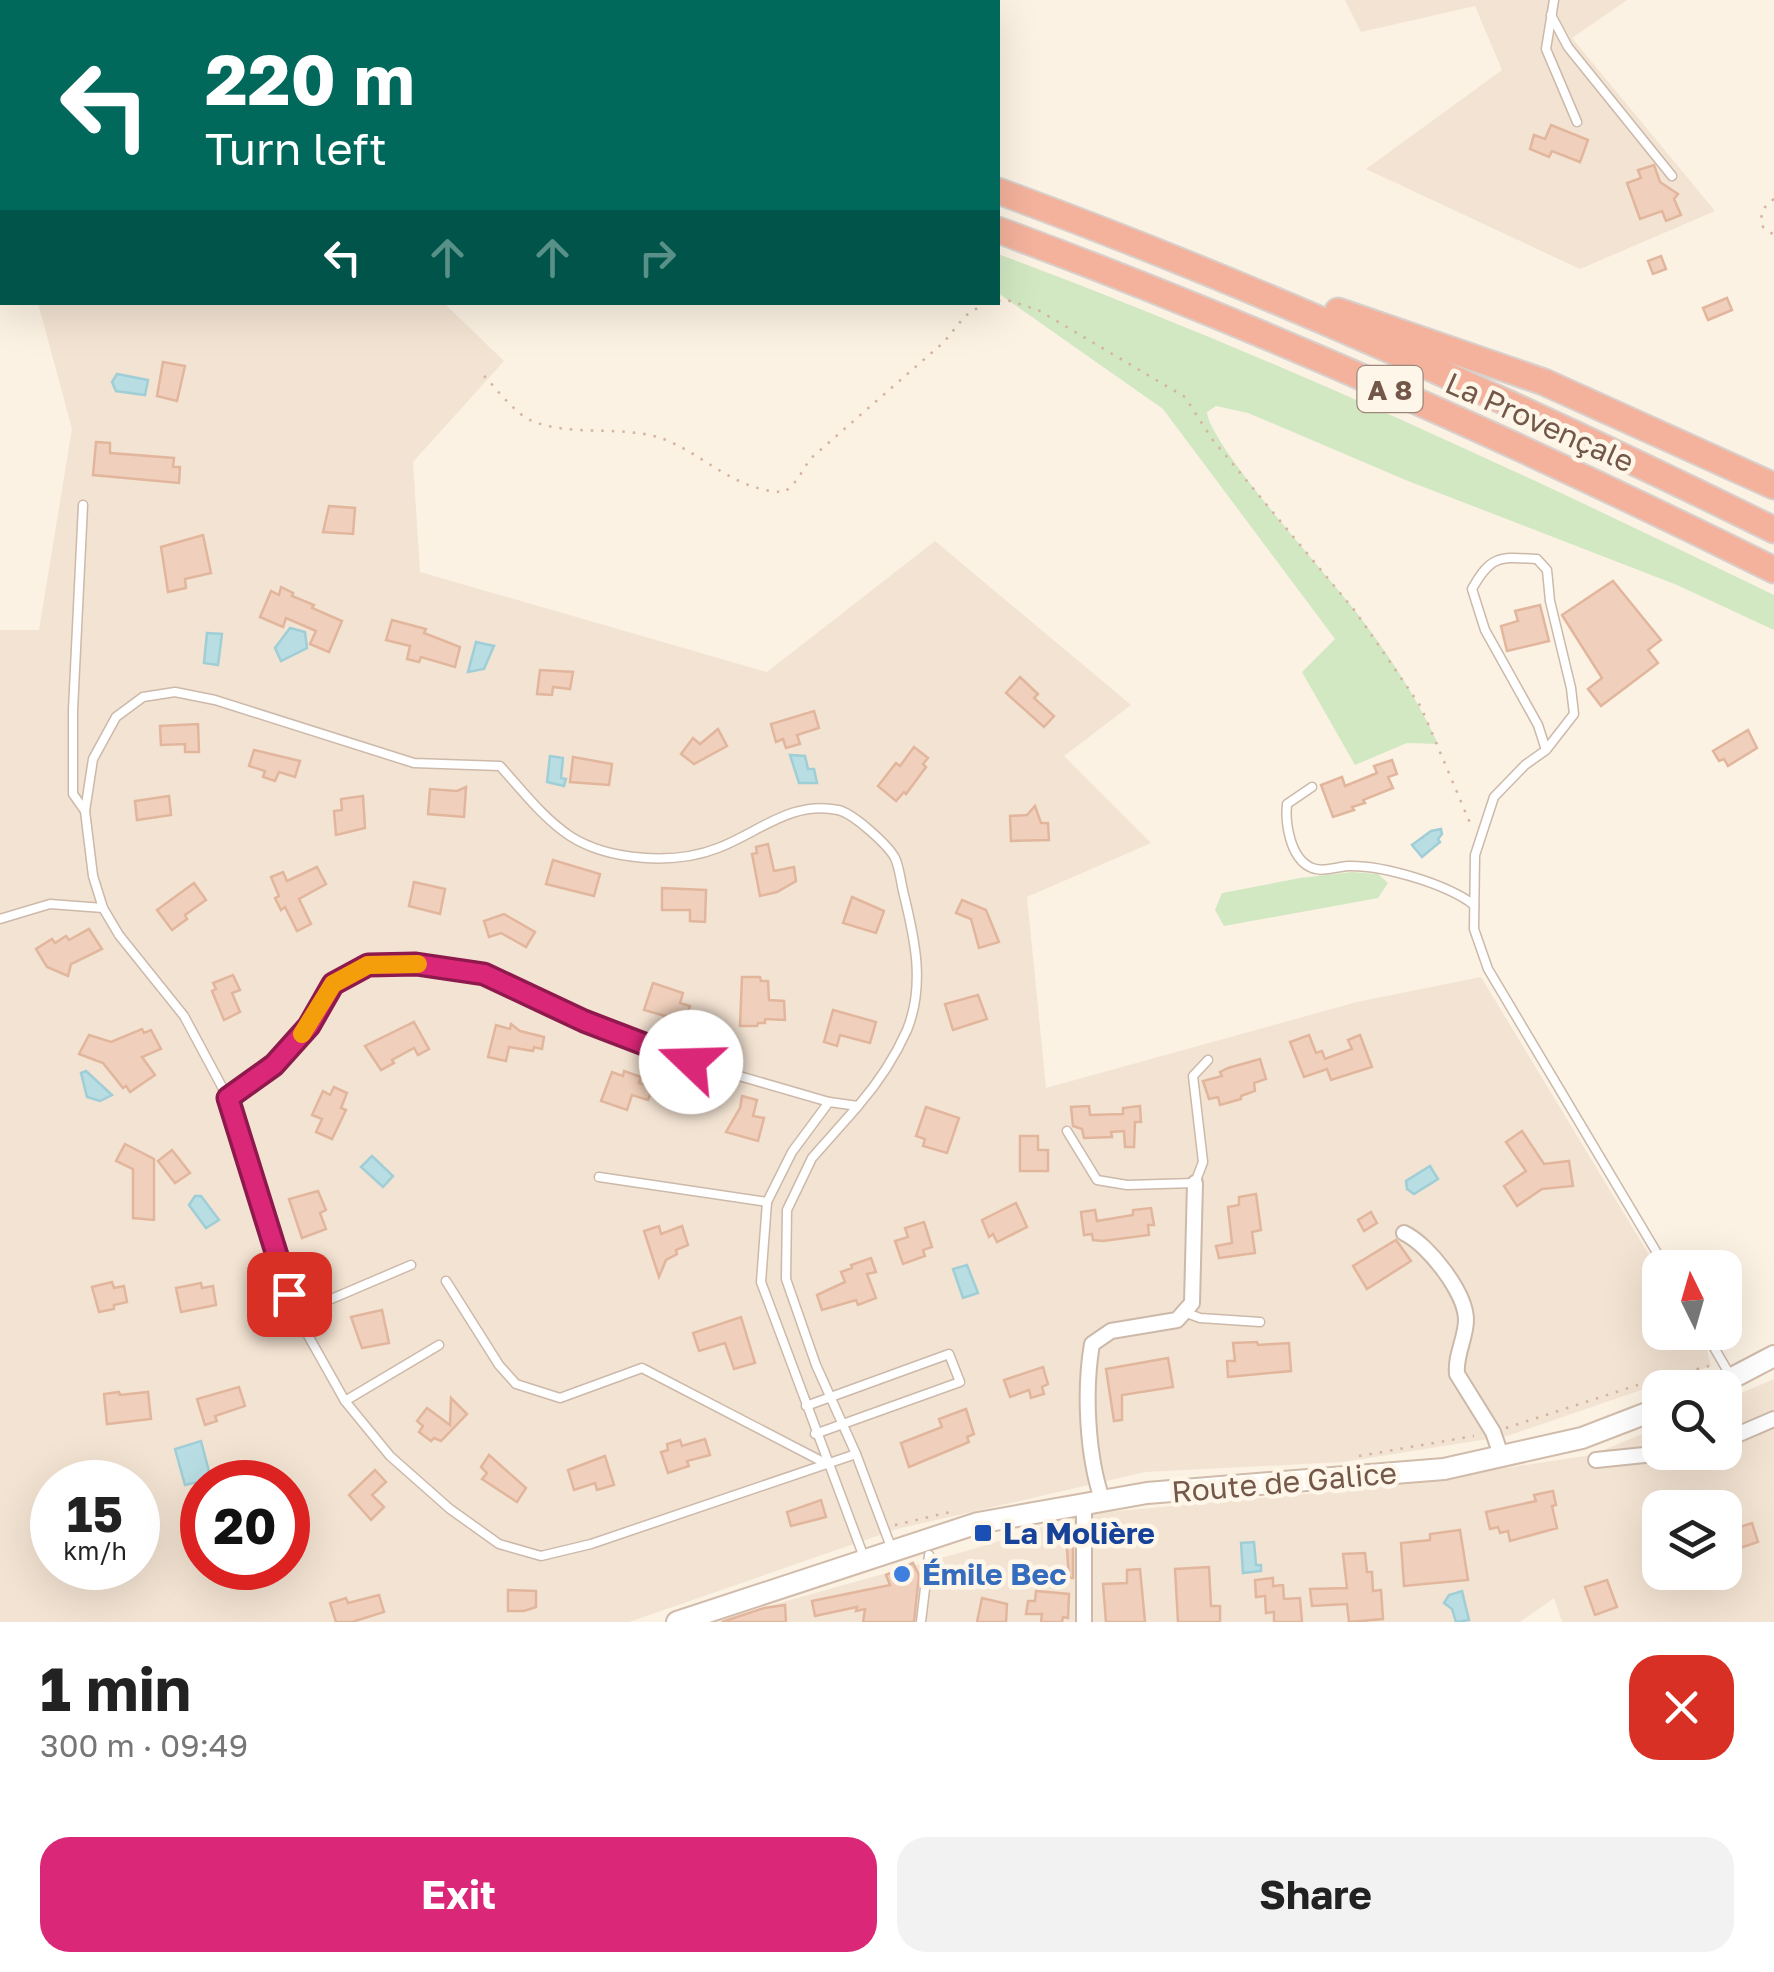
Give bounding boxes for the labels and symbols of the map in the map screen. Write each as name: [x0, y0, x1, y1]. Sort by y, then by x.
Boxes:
street label: La Provençale: [1440, 364, 1640, 480]
road number: A 8: [1358, 366, 1422, 412]
position arrow: [639, 1010, 743, 1114]
north arrow: [1642, 1250, 1742, 1350]
pin: [247, 1252, 332, 1337]
street label: Route de Galice: [1170, 1454, 1398, 1510]
speed limit sign: 20: [180, 1460, 310, 1590]
place label: La Molière: [1003, 1515, 1155, 1551]
marker: La Molière: [972, 1522, 994, 1544]
place label: Émile Bec: [922, 1556, 1066, 1592]
marker: Émile Bec: [891, 1563, 913, 1585]

